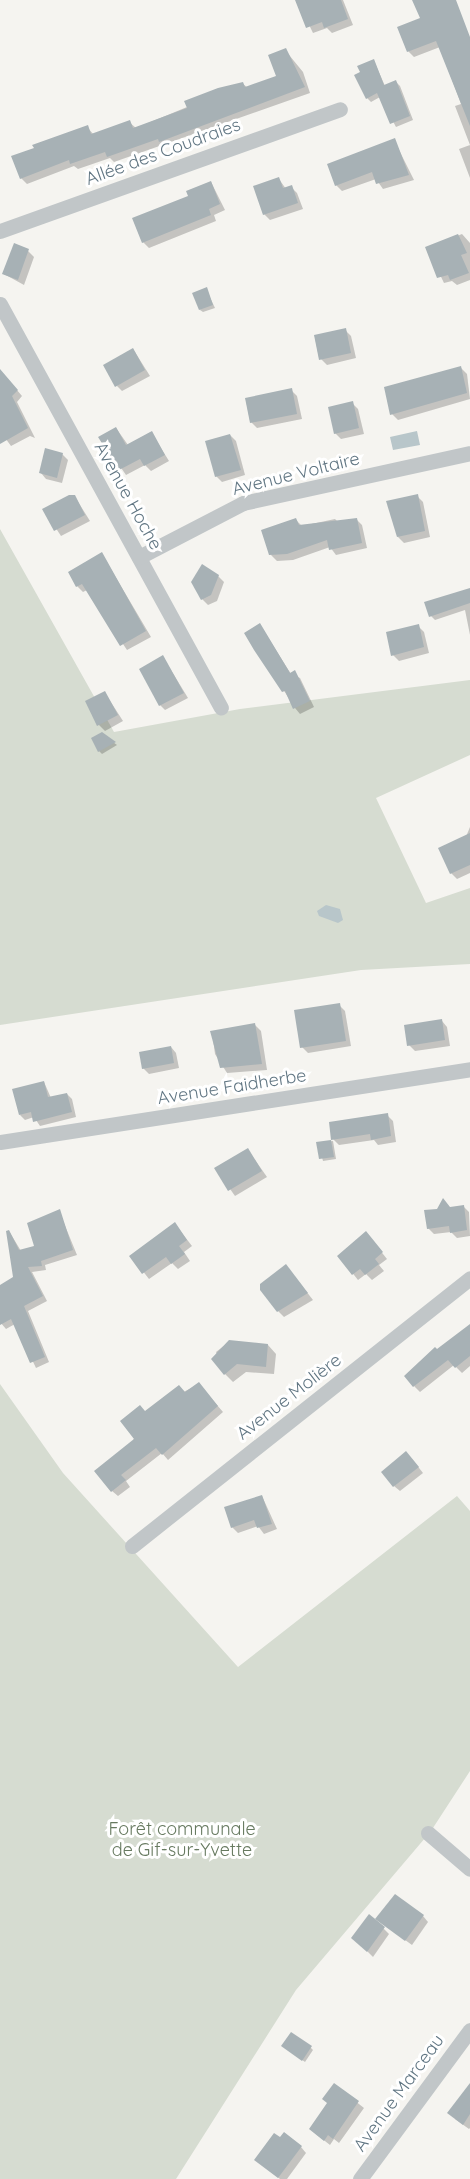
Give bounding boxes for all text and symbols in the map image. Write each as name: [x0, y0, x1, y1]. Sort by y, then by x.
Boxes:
street label: Allée des Coudraies: [83, 114, 243, 190]
street label: Avenue Hoche: [89, 438, 167, 554]
street label: Avenue Voltaire: [230, 448, 362, 500]
street label: Avenue Faidherbe: [156, 1065, 308, 1109]
street label: Avenue Molière: [232, 1349, 346, 1445]
park label: Forêt communale de Gif-sur-Yvette: [108, 1819, 256, 1862]
street label: Avenue Marceau: [349, 2030, 449, 2156]

